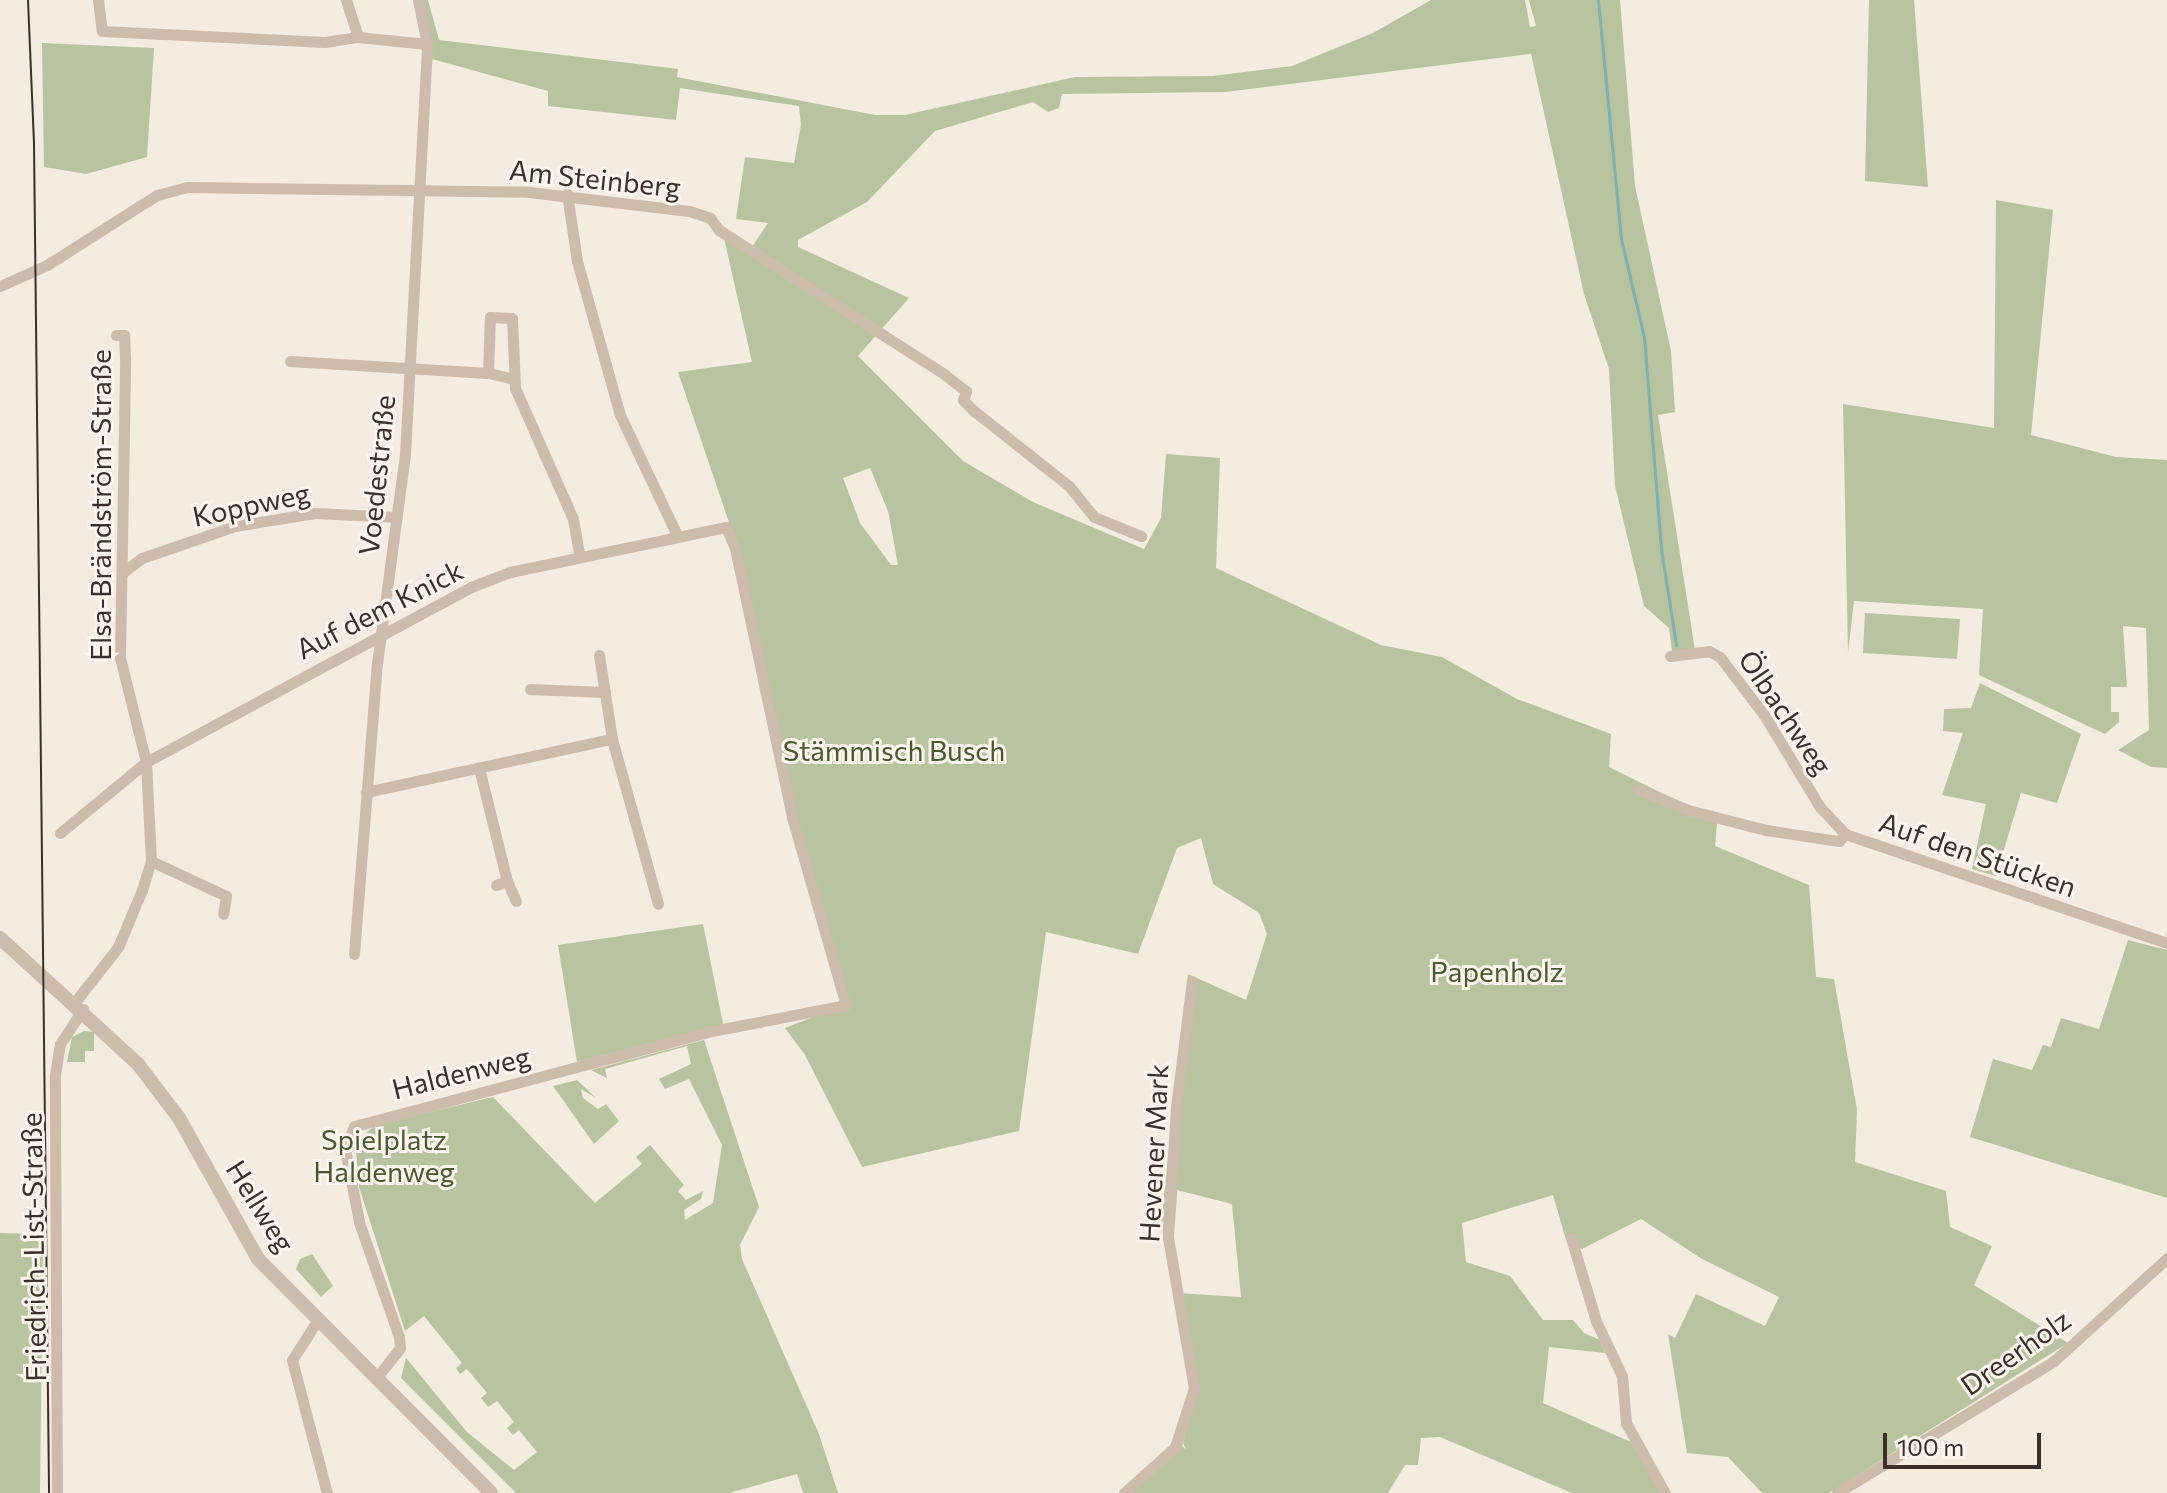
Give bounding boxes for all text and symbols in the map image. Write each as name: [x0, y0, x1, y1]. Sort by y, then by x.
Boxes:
street label: Am Steinberg: [508, 152, 682, 204]
street label: Elsa-Brändström-Straße: [83, 349, 117, 661]
street label: Voedestraße: [351, 393, 401, 557]
street label: Koppweg: [189, 475, 313, 533]
street label: Auf dem Knick: [290, 553, 468, 665]
street label: Ölbachweg: [1732, 643, 1840, 781]
park label: Stämmisch Busch: [783, 733, 1005, 767]
street label: Auf den Stücken: [1875, 805, 2081, 903]
park label: Papenholz: [1430, 954, 1564, 988]
street label: Haldenweg: [388, 1039, 534, 1105]
street label: Hevener Mark: [1132, 1063, 1174, 1243]
street label: Friedrich-List-Straße: [14, 1112, 52, 1382]
park label: Spielplatz Haldenweg: [313, 1122, 455, 1188]
street label: Hellweg: [220, 1154, 302, 1258]
street label: Dreerholz: [1954, 1302, 2076, 1402]
scale bar: [1887, 1417, 2045, 1467]
text: 100 m: [1897, 1432, 1964, 1461]

